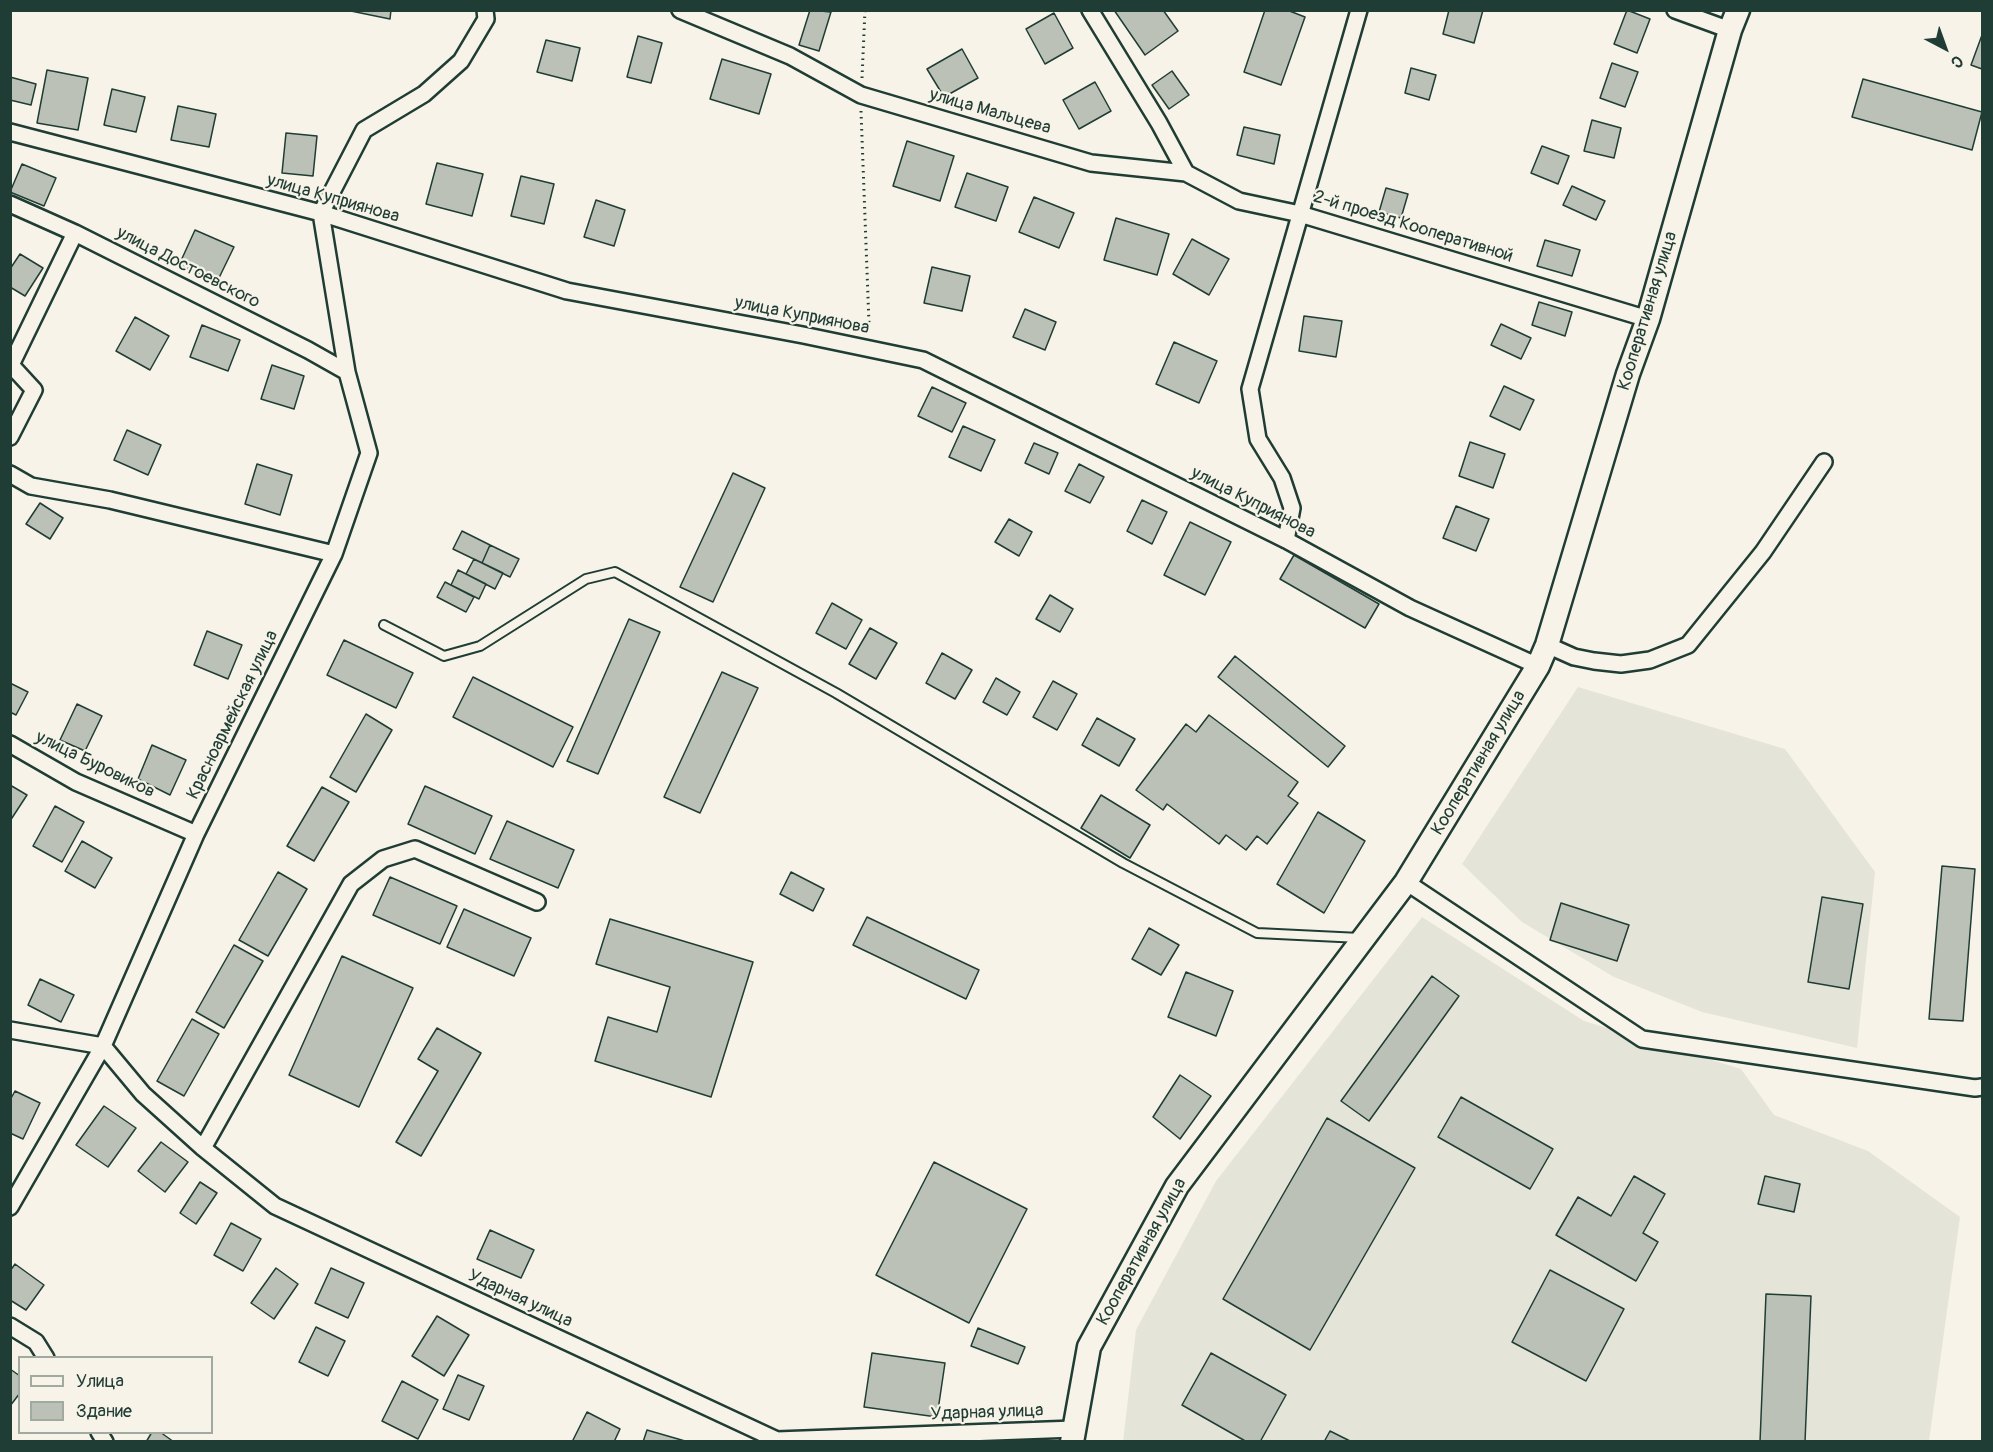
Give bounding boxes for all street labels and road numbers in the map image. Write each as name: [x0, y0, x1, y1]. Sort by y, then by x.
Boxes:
street label: улица Мальцева: [927, 84, 1053, 140]
street label: улица Куприянова: [264, 170, 402, 228]
street label: 2-й проезд Кооперативной: [1311, 186, 1515, 268]
street label: улица Достоевского: [113, 222, 263, 314]
street label: Кооперативная улица: [1614, 229, 1682, 393]
street label: улица Куприянова: [733, 292, 871, 340]
street label: улица Куприянова: [1187, 462, 1319, 544]
street label: Красноармейская улица: [183, 627, 283, 803]
street label: Кооперативная улица: [1427, 687, 1531, 839]
street label: улица Буровиков: [32, 727, 158, 803]
street label: Кооперативная улица: [1093, 1175, 1191, 1329]
street label: Ударная улица: [464, 1265, 576, 1333]
street label: Ударная улица: [930, 1400, 1044, 1426]

